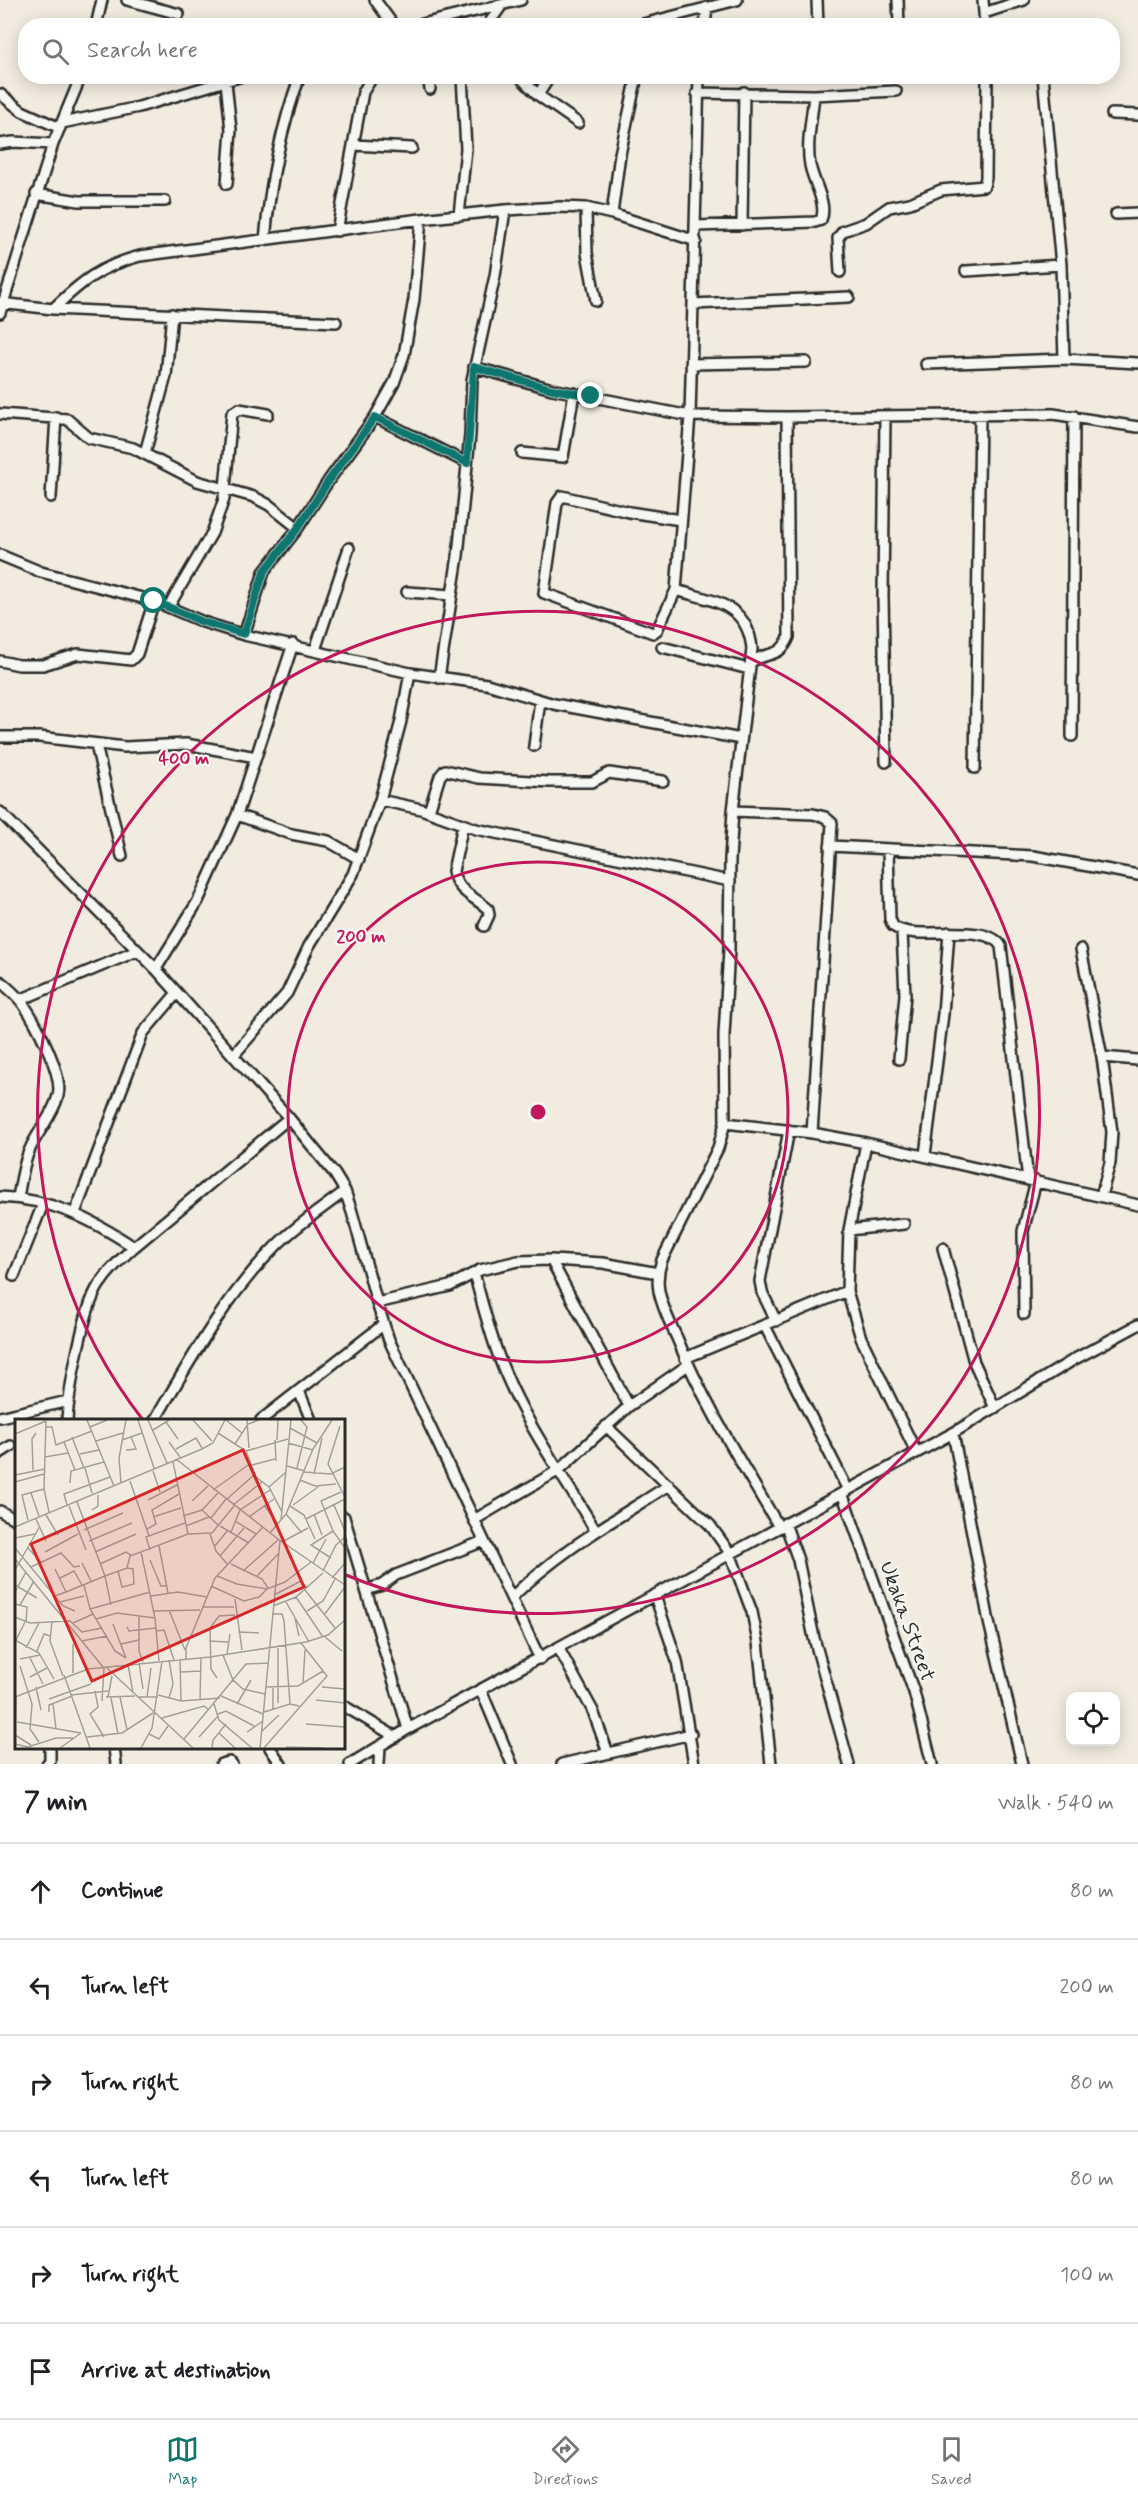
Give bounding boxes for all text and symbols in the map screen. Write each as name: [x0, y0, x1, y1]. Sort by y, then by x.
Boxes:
search box: [18, 18, 1120, 84]
icon: search: [39, 35, 72, 68]
text: Search here: [87, 37, 198, 65]
route end: [577, 382, 603, 408]
route start: [140, 587, 166, 613]
text: 400 m: [159, 747, 209, 771]
text: 200 m: [336, 925, 386, 949]
centre of rings: [528, 1102, 548, 1122]
inset map: [15, 1419, 345, 1749]
street label: Ukaka Street: [872, 1557, 942, 1685]
map controls: [1066, 1692, 1120, 1746]
button: locate: [1066, 1692, 1120, 1746]
text: 7 min: [24, 1786, 88, 1820]
text: Walk · 540 m: [998, 1790, 1114, 1817]
icon: ahead: [24, 1875, 57, 1908]
text: Continue: [81, 1877, 163, 1905]
text: 80 m: [1070, 1878, 1114, 1905]
icon: left: [24, 1971, 57, 2004]
text: Turn left: [81, 1973, 169, 2001]
text: 200 m: [1059, 1974, 1114, 2001]
icon: right: [24, 2067, 57, 2100]
text: Turn right: [81, 2069, 179, 2097]
text: 80 m: [1070, 2070, 1114, 2097]
icon: left: [24, 2163, 57, 2196]
text: Turn left: [81, 2165, 169, 2193]
text: 80 m: [1070, 2166, 1114, 2193]
icon: right: [24, 2259, 57, 2292]
text: Turn right: [81, 2261, 179, 2289]
text: 100 m: [1060, 2262, 1114, 2289]
icon: arrive: [24, 2355, 57, 2388]
text: Arrive at destination: [81, 2357, 271, 2385]
tab: Map: [166, 2433, 199, 2490]
tab: Directions: [532, 2433, 598, 2490]
tab: Saved: [931, 2433, 972, 2490]

